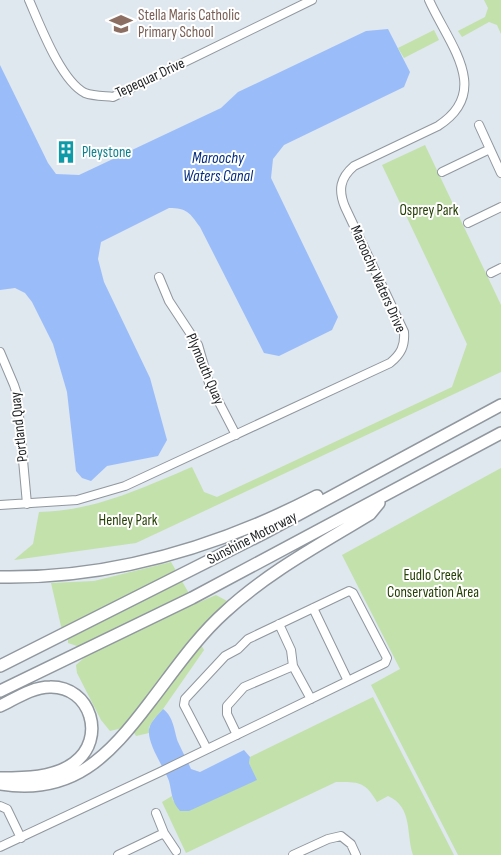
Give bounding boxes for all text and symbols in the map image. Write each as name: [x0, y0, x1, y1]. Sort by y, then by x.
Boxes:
place label: Stella Maris Catholic Primary School: [138, 6, 240, 42]
school or university icon: Stella Maris Catholic Primary School: [108, 11, 134, 37]
street label: Tepequar Drive: [112, 54, 188, 102]
building icon: Pleystone: [53, 139, 79, 165]
place label: Pleystone: [82, 143, 131, 162]
water label: Maroochy Waters Canal: [183, 149, 254, 186]
park label: Osprey Park: [399, 201, 459, 220]
street label: Maroochy Waters Drive: [346, 222, 410, 336]
street label: Plymouth Quay: [181, 331, 229, 408]
street label: Portland Quay: [6, 391, 32, 463]
street label: Sunshine Motorway: [204, 507, 300, 569]
park label: Henley Park: [99, 511, 158, 530]
park label: Eudlo Creek Conservation Area: [387, 566, 479, 602]

